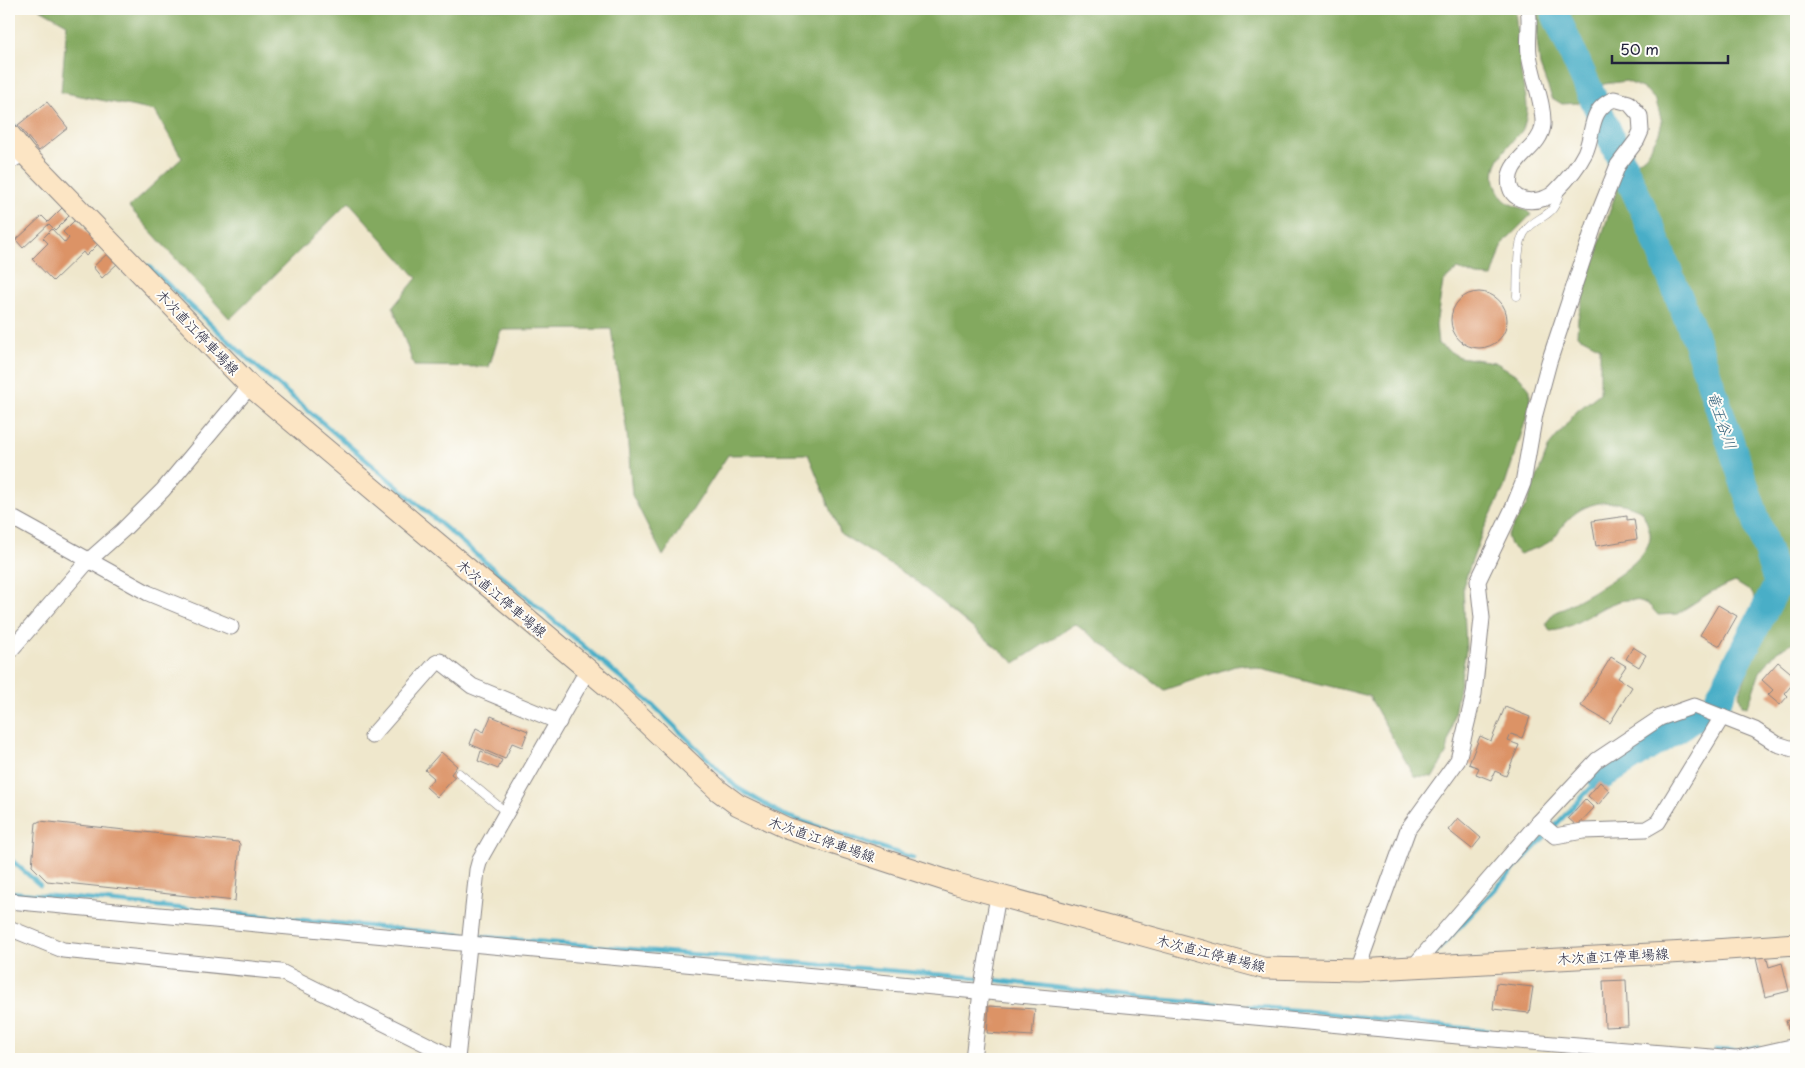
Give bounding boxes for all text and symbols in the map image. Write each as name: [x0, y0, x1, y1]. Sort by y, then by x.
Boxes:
scale bar: [1612, 32, 1729, 64]
text: 50 m: [1620, 37, 1659, 60]
street label: 木次直江停車場線: [152, 284, 244, 380]
water label: 竜王谷川: [1702, 388, 1744, 452]
street label: 木次直江停車場線: [452, 554, 552, 642]
street label: 木次直江停車場線: [766, 811, 878, 867]
street label: 木次直江停車場線: [1154, 929, 1268, 977]
street label: 木次直江停車場線: [1557, 943, 1669, 969]

